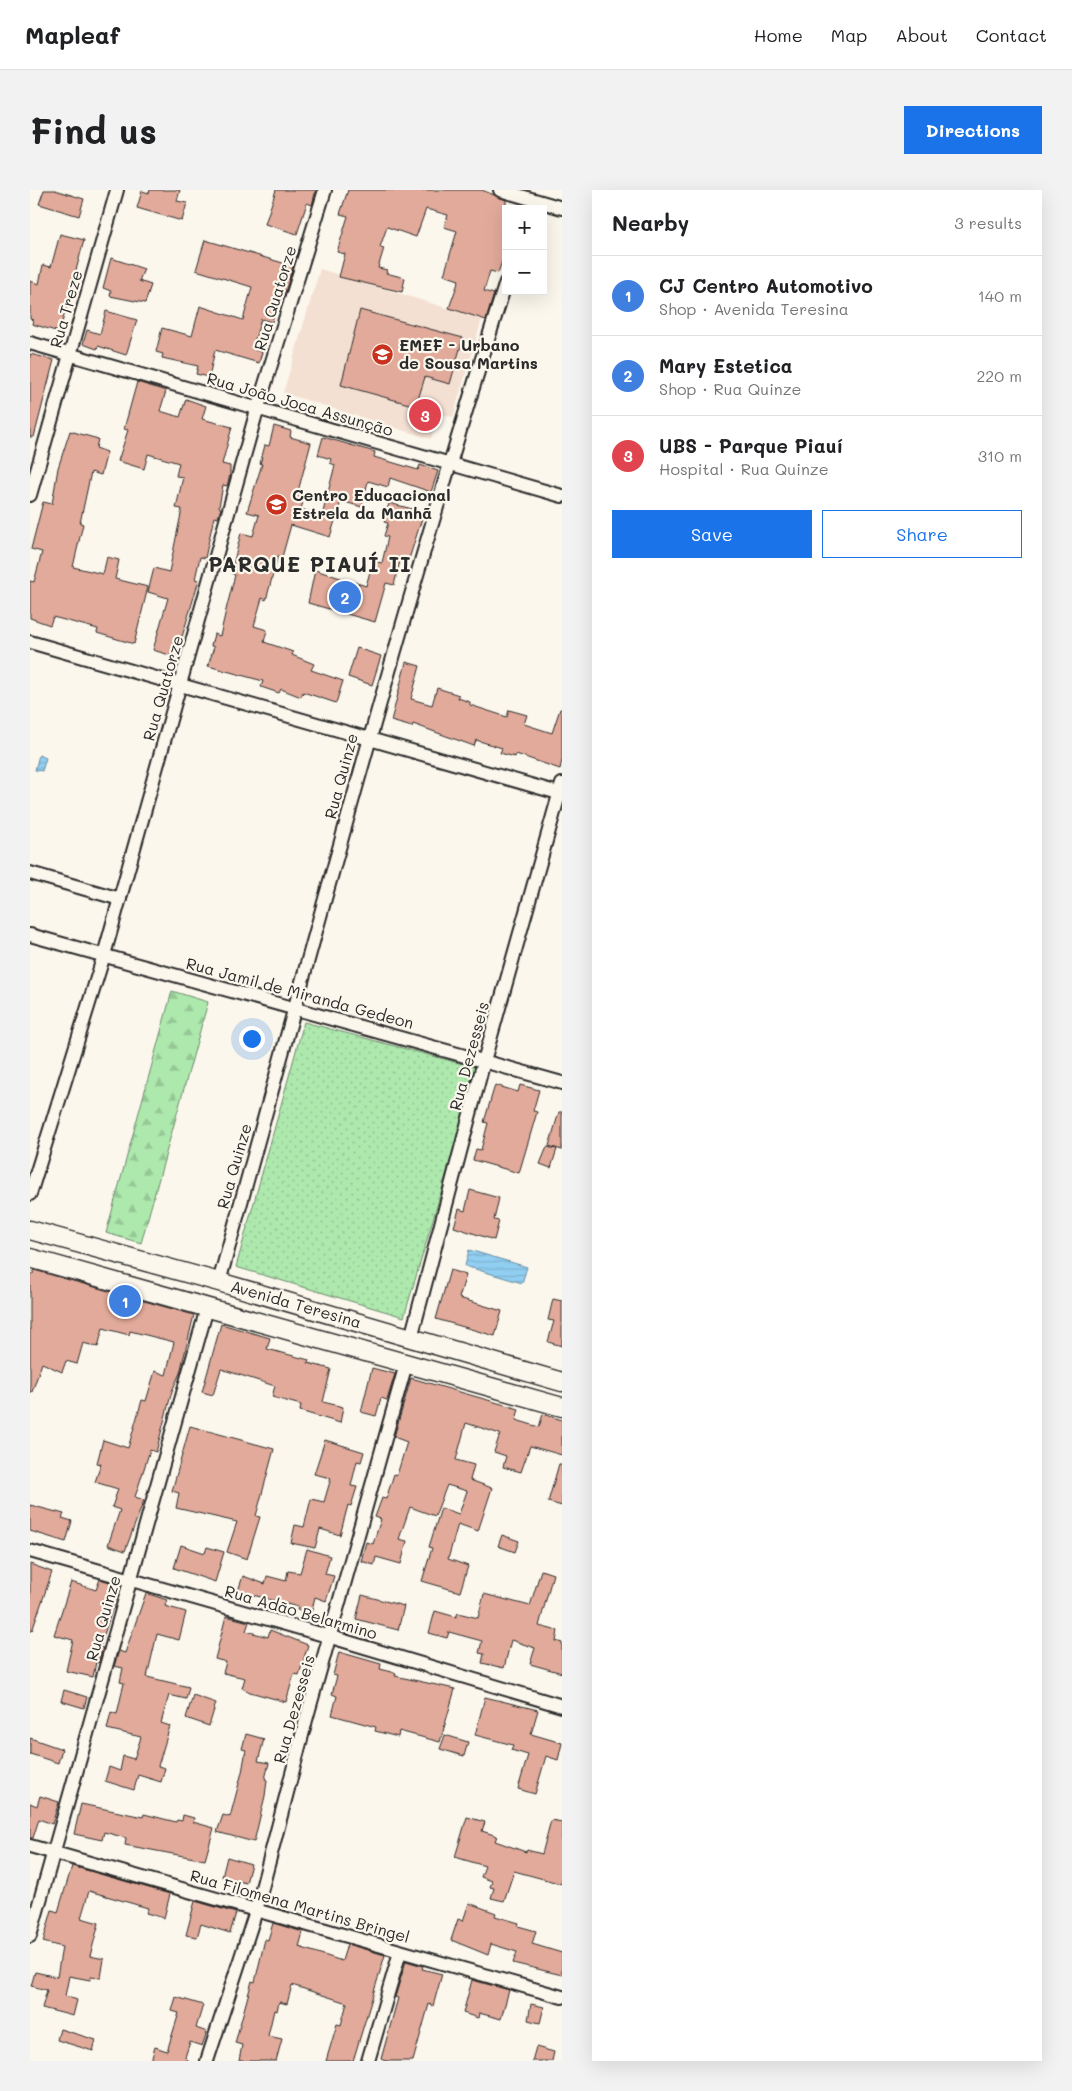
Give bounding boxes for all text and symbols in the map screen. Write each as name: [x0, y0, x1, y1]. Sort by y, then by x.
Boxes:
text: Mapleaf: [25, 19, 120, 50]
text: Home: [754, 23, 803, 47]
text: Map: [831, 23, 867, 47]
text: About: [895, 23, 948, 47]
text: Contact: [976, 23, 1047, 47]
button: Directions: [904, 106, 1042, 154]
text: Find us: [30, 107, 157, 153]
map controls: [502, 205, 547, 295]
button: +: [502, 205, 547, 250]
text: Nearby: [612, 209, 689, 236]
text: 3 results: [954, 212, 1022, 233]
street label: Rua Quatorze: [249, 243, 300, 353]
button: −: [502, 250, 547, 295]
street label: Rua Treze: [44, 268, 87, 350]
text: CJ Centro Automotivo: [659, 273, 873, 298]
text: 1: [624, 285, 632, 306]
text: 140 m: [978, 285, 1022, 306]
text: Shop · Avenida Teresina: [659, 298, 849, 319]
place label: EMEF - Urbano de Sousa Martins: [399, 334, 538, 373]
school or university icon: EMEF - Urbano de Sousa Martins: [371, 342, 395, 366]
text: Mary Estetica: [659, 353, 792, 378]
text: 2: [624, 365, 632, 386]
text: 220 m: [976, 365, 1022, 386]
street label: Rua João Joca Assunção: [205, 367, 396, 440]
text: Shop · Rua Quinze: [659, 378, 802, 399]
pin: 3: [409, 396, 441, 434]
text: UBS - Parque Piauí: [659, 433, 843, 458]
text: 3: [623, 445, 633, 466]
text: 310 m: [978, 445, 1022, 466]
text: Hospital · Rua Quinze: [659, 458, 829, 479]
place label: Centro Educacional Estrela da Manhã: [292, 484, 450, 523]
school or university icon: Centro Educacional Estrela da Manhã: [264, 492, 288, 516]
button: Save: [612, 510, 812, 558]
button: Share: [822, 510, 1022, 558]
district label: PARQUE PIAUÍ II: [208, 550, 412, 577]
pin: 2: [329, 578, 361, 616]
street label: Rua Quatorze: [137, 633, 188, 743]
street label: Rua Quinze: [319, 731, 362, 821]
street label: Rua Jamil de Miranda Gedeon: [184, 952, 416, 1033]
street label: Rua Dezesseis: [444, 999, 493, 1113]
your location: [239, 1026, 265, 1052]
street label: Rua Quinze: [211, 1121, 256, 1211]
street label: Avenida Teresina: [228, 1275, 364, 1332]
pin: 1: [109, 1282, 141, 1320]
street label: Rua Quinze: [80, 1573, 125, 1663]
street label: Rua Adão Belarmino: [222, 1580, 380, 1643]
street label: Rua Dezesseis: [268, 1652, 319, 1766]
street label: Rua Filomena Martins Bringel: [188, 1864, 412, 1947]

